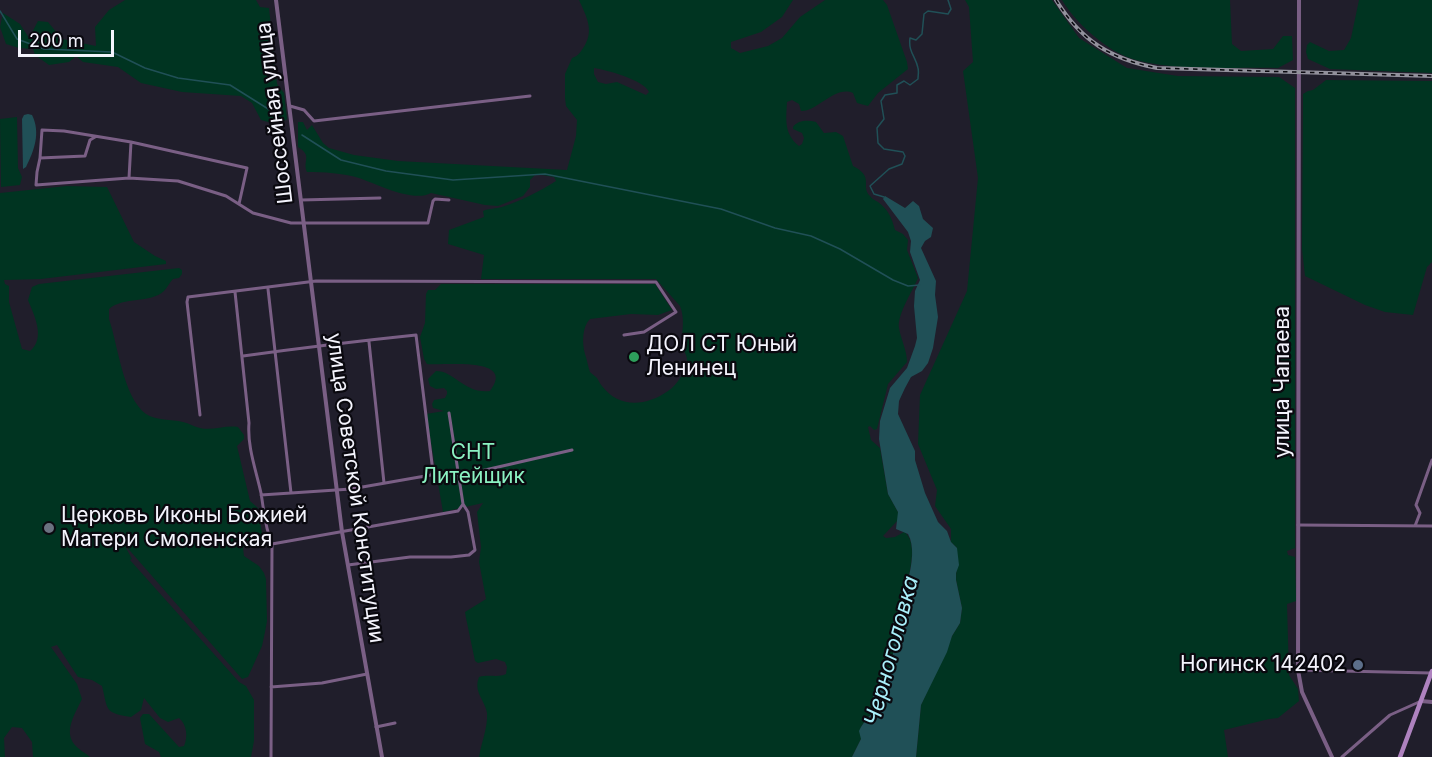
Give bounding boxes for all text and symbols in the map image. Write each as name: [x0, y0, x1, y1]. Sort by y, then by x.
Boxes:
scale bar: [21, 18, 117, 56]
street label: Шоссейная улица: [251, 21, 299, 205]
text: 200 m: [29, 30, 84, 51]
street label: улица Чапаева: [1270, 306, 1296, 458]
street label: улица Советской Конституции: [321, 331, 389, 645]
place label: ДОЛ СТ Юный Ленинец: [646, 332, 797, 382]
marker: ДОЛ СТ Юный Ленинец: [627, 350, 641, 364]
park label: СНТ Литейщик: [421, 440, 525, 490]
place label: Церковь Иконы Божией Матери Смоленская: [61, 503, 307, 553]
marker: Церковь Иконы Божией Матери Смоленская: [42, 521, 56, 535]
water label: Черноголовка: [859, 573, 925, 729]
place label: Ногинск 142402: [1180, 652, 1346, 678]
marker: Ногинск 142402: [1351, 658, 1365, 672]

